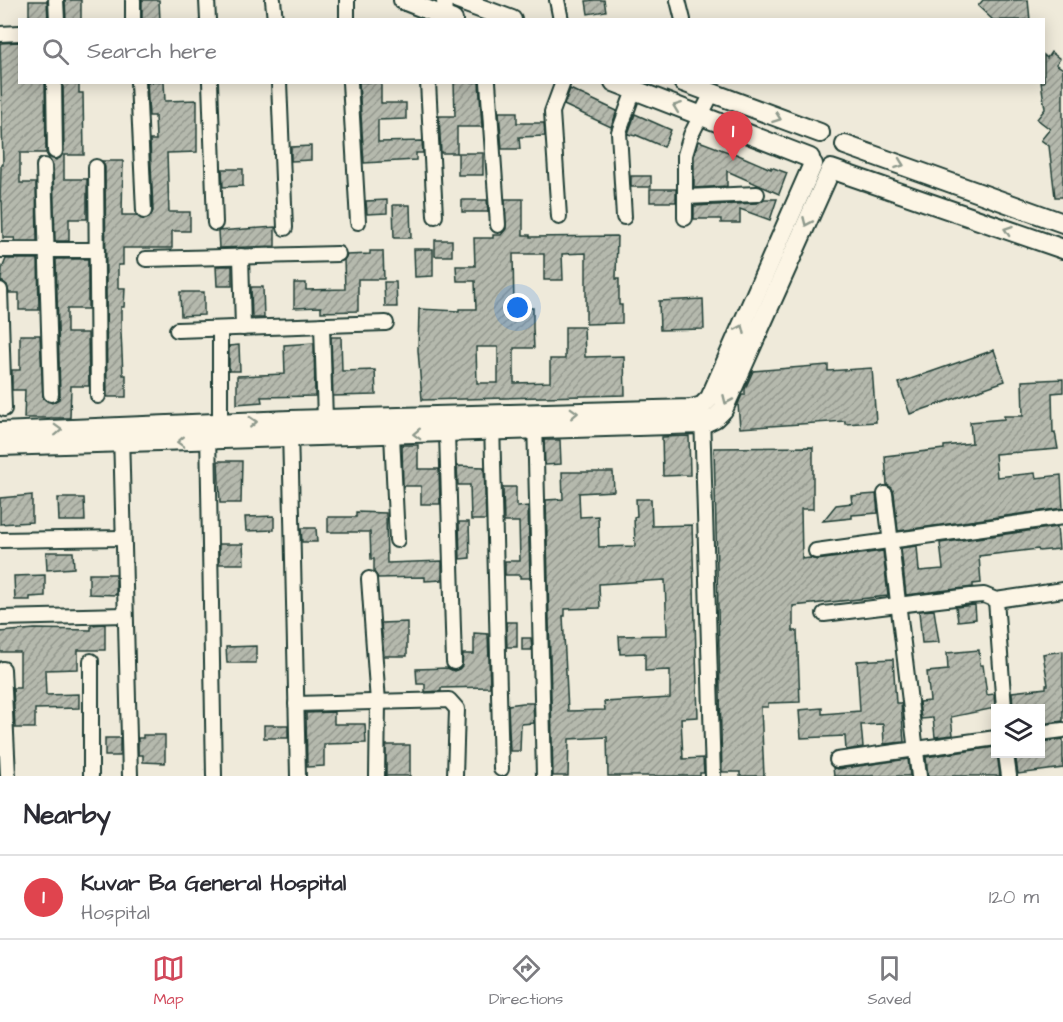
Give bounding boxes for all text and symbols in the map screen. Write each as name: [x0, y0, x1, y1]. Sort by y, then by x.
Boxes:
search box: [18, 18, 1045, 84]
icon: search: [39, 35, 72, 68]
text: Search here: [87, 36, 217, 67]
one-way arrow: [672, 102, 683, 114]
one-way arrow: [772, 110, 782, 123]
pin: 1: [714, 112, 752, 161]
one-way arrow: [894, 157, 905, 170]
one-way arrow: [802, 216, 814, 227]
one-way arrow: [1003, 224, 1014, 237]
your location: [503, 293, 532, 322]
one-way arrow: [734, 324, 746, 335]
one-way arrow: [722, 394, 734, 405]
one-way arrow: [570, 407, 579, 419]
one-way arrow: [249, 416, 258, 429]
one-way arrow: [54, 424, 63, 436]
one-way arrow: [413, 427, 422, 440]
one-way arrow: [176, 435, 185, 448]
map controls: [991, 704, 1045, 758]
button: layers: [991, 704, 1045, 758]
text: Nearby: [24, 797, 111, 833]
text: Kuvar Ba General Hospital: [81, 868, 346, 899]
text: 1: [42, 883, 45, 911]
text: 120 m: [989, 883, 1039, 911]
text: Hospital: [81, 899, 150, 927]
tab: Map: [152, 952, 185, 1010]
tab: Directions: [489, 952, 563, 1010]
tab: Saved: [867, 952, 911, 1010]

